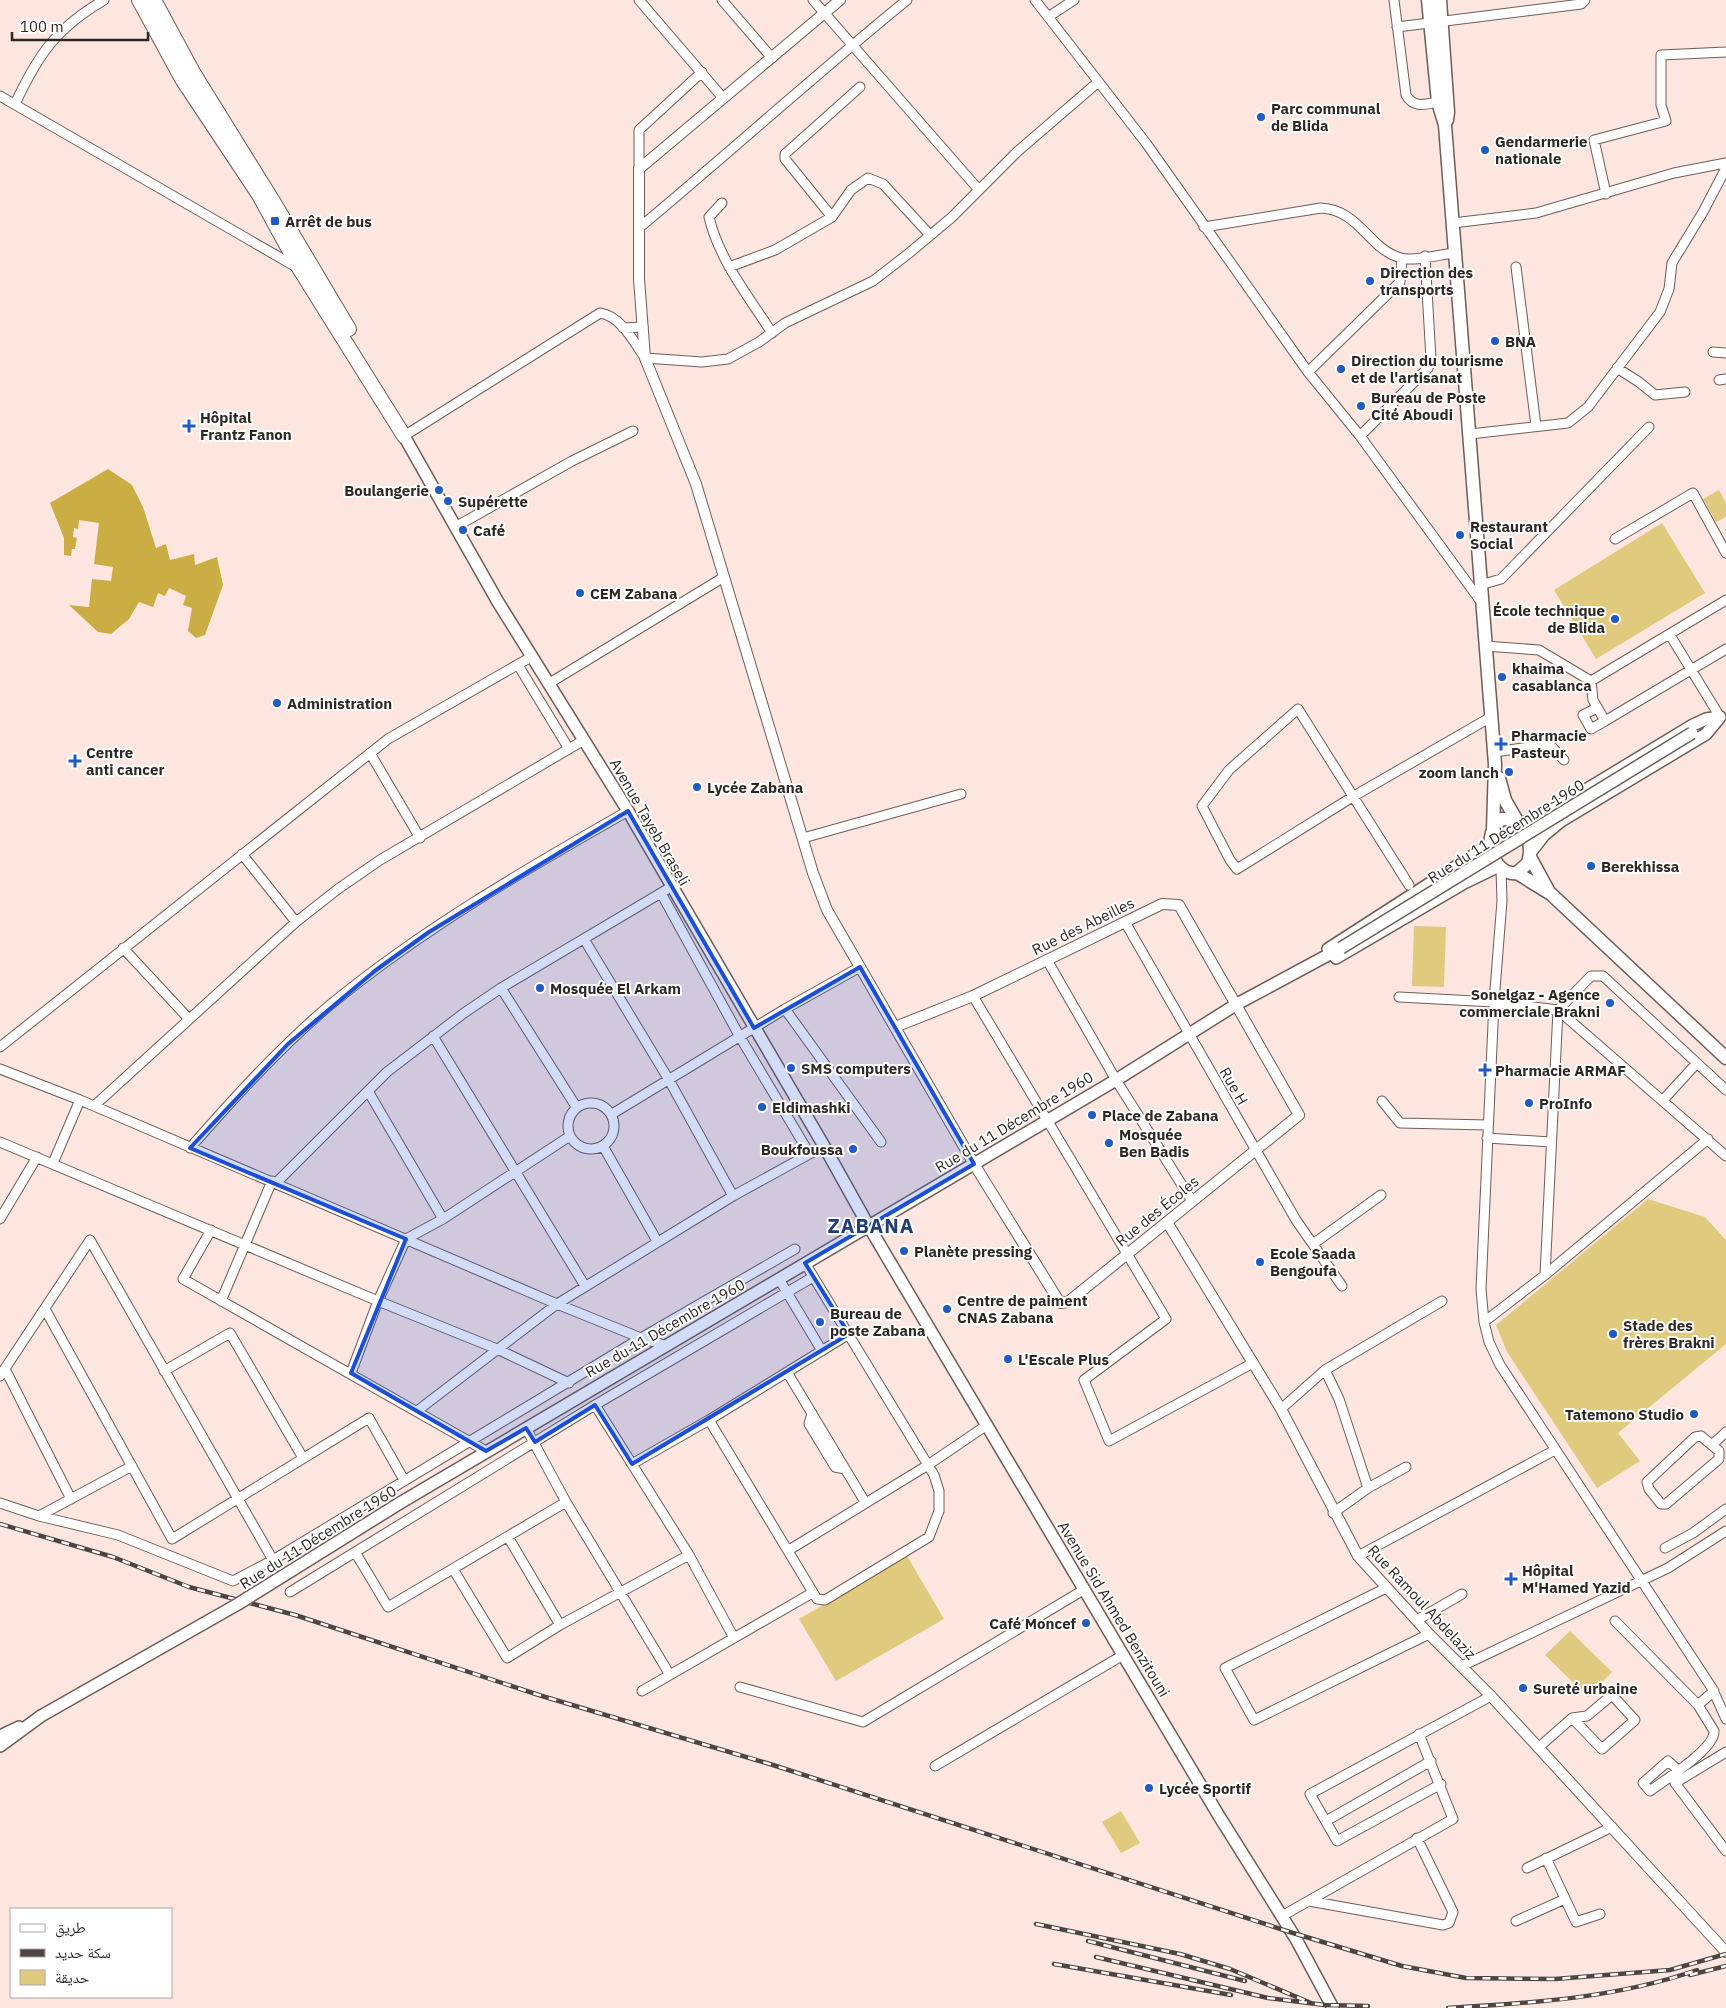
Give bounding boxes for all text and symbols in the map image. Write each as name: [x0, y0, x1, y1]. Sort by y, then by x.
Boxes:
scale bar: [12, 10, 149, 42]
text: 100 m: [20, 17, 64, 36]
place label: Parc communal de Blida: [1271, 99, 1381, 135]
marker: Parc communal de Blida: [1255, 111, 1267, 123]
place label: Gendarmerie nationale: [1495, 132, 1588, 168]
marker: Gendarmerie nationale: [1479, 144, 1491, 156]
place label: Arrêt de bus: [285, 212, 372, 231]
marker: Arrêt de bus: [269, 215, 281, 227]
place label: Direction des transports: [1380, 263, 1473, 299]
marker: Direction des transports: [1364, 275, 1376, 287]
place label: BNA: [1505, 332, 1536, 351]
marker: BNA: [1489, 335, 1501, 347]
place label: Direction du tourisme et de l'artisanat: [1351, 351, 1503, 387]
marker: Direction du tourisme et de l'artisanat: [1335, 363, 1347, 375]
place label: Bureau de Poste Cité Aboudi: [1371, 388, 1486, 424]
marker: Bureau de Poste Cité Aboudi: [1355, 400, 1367, 412]
place label: Hôpital Frantz Fanon: [200, 408, 292, 444]
marker: Hôpital Frantz Fanon: [182, 419, 196, 433]
place label: Boulangerie: [344, 481, 429, 500]
marker: Boulangerie: [433, 484, 445, 496]
place label: Supérette: [458, 492, 528, 511]
marker: Supérette: [442, 495, 454, 507]
place label: Restaurant Social: [1470, 517, 1548, 553]
place label: Café: [473, 521, 505, 540]
marker: Café: [457, 524, 469, 536]
marker: Restaurant Social: [1454, 529, 1466, 541]
place label: CEM Zabana: [590, 584, 678, 603]
marker: CEM Zabana: [574, 587, 586, 599]
place label: École technique de Blida: [1493, 601, 1605, 637]
marker: École technique de Blida: [1609, 613, 1621, 625]
place label: khaima casablanca: [1512, 659, 1592, 695]
marker: khaima casablanca: [1496, 671, 1508, 683]
place label: Administration: [287, 694, 392, 713]
marker: Administration: [271, 697, 283, 709]
place label: Pharmacie Pasteur: [1511, 726, 1587, 762]
marker: Pharmacie Pasteur: [1495, 738, 1507, 750]
place label: Centre anti cancer: [86, 743, 164, 779]
marker: Centre anti cancer: [68, 754, 82, 768]
street label: Avenue Tayeb Braseli: [606, 755, 694, 889]
place label: zoom lanch: [1419, 763, 1499, 782]
marker: zoom lanch: [1503, 766, 1515, 778]
street label: Rue du 11 Décembre 1960: [1424, 775, 1588, 887]
place label: Lycée Zabana: [707, 778, 804, 797]
marker: Lycée Zabana: [691, 781, 703, 793]
place label: Berekhissa: [1601, 857, 1680, 876]
marker: Berekhissa: [1585, 860, 1597, 872]
street label: Rue des Abeilles: [1029, 893, 1137, 959]
place label: Mosquée El Arkam: [550, 979, 681, 998]
marker: Mosquée El Arkam: [534, 982, 546, 994]
place label: Sonelgaz - Agence commerciale Brakni: [1459, 985, 1600, 1021]
marker: Sonelgaz - Agence commerciale Brakni: [1604, 997, 1616, 1009]
place label: SMS computers: [801, 1059, 911, 1078]
place label: Pharmacie ARMAF: [1495, 1061, 1626, 1080]
marker: SMS computers: [785, 1062, 797, 1074]
street label: Rue H: [1216, 1064, 1252, 1108]
marker: Pharmacie ARMAF: [1479, 1064, 1491, 1076]
street label: Rue du 11 Décembre 1960: [931, 1067, 1097, 1177]
place label: ProInfo: [1539, 1094, 1592, 1113]
marker: ProInfo: [1523, 1097, 1535, 1109]
place label: Eldimashki: [772, 1098, 850, 1117]
marker: Eldimashki: [756, 1101, 768, 1113]
place label: Place de Zabana: [1102, 1106, 1219, 1125]
marker: Place de Zabana: [1086, 1109, 1098, 1121]
place label: Mosquée Ben Badis: [1119, 1125, 1190, 1161]
marker: Mosquée Ben Badis: [1103, 1137, 1115, 1149]
place label: Boukfoussa: [761, 1140, 843, 1159]
marker: Boukfoussa: [847, 1143, 859, 1155]
street label: Rue des Écoles: [1111, 1172, 1203, 1250]
district label: ZABANA: [828, 1212, 914, 1239]
place label: Planète pressing: [914, 1242, 1033, 1261]
place label: Ecole Saada Bengoufa: [1270, 1244, 1356, 1280]
marker: Planète pressing: [898, 1245, 910, 1257]
marker: Ecole Saada Bengoufa: [1254, 1256, 1266, 1268]
street label: Rue du 11 Décembre 1960: [582, 1274, 748, 1382]
place label: Centre de paiment CNAS Zabana: [957, 1291, 1088, 1327]
marker: Centre de paiment CNAS Zabana: [941, 1303, 953, 1315]
place label: Bureau de poste Zabana: [830, 1304, 926, 1340]
marker: Bureau de poste Zabana: [814, 1316, 826, 1328]
place label: Stade des frères Brakni: [1623, 1316, 1715, 1352]
marker: Stade des frères Brakni: [1607, 1328, 1619, 1340]
place label: L'Escale Plus: [1018, 1350, 1109, 1369]
marker: L'Escale Plus: [1002, 1353, 1014, 1365]
place label: Tatemono Studio: [1565, 1405, 1684, 1424]
marker: Tatemono Studio: [1688, 1408, 1700, 1420]
street label: Rue du 11 Décembre 1960: [236, 1481, 400, 1593]
street label: Avenue Sid Ahmed Benzitouni: [1054, 1518, 1174, 1700]
street label: Rue Ramoul Abdelaziz: [1364, 1541, 1480, 1663]
place label: Hôpital M'Hamed Yazid: [1522, 1561, 1631, 1597]
marker: Hôpital M'Hamed Yazid: [1504, 1572, 1518, 1586]
place label: Café Moncef: [989, 1614, 1077, 1633]
marker: Café Moncef: [1080, 1617, 1092, 1629]
place label: Sureté urbaine: [1533, 1679, 1638, 1698]
marker: Sureté urbaine: [1517, 1682, 1529, 1694]
place label: Lycée Sportif: [1159, 1779, 1251, 1798]
marker: Lycée Sportif: [1143, 1782, 1155, 1794]
legend: [10, 1908, 172, 1998]
text: طريق: [55, 1918, 86, 1938]
text: سكة حديد: [55, 1943, 111, 1962]
text: حديقة: [55, 1968, 90, 1987]

